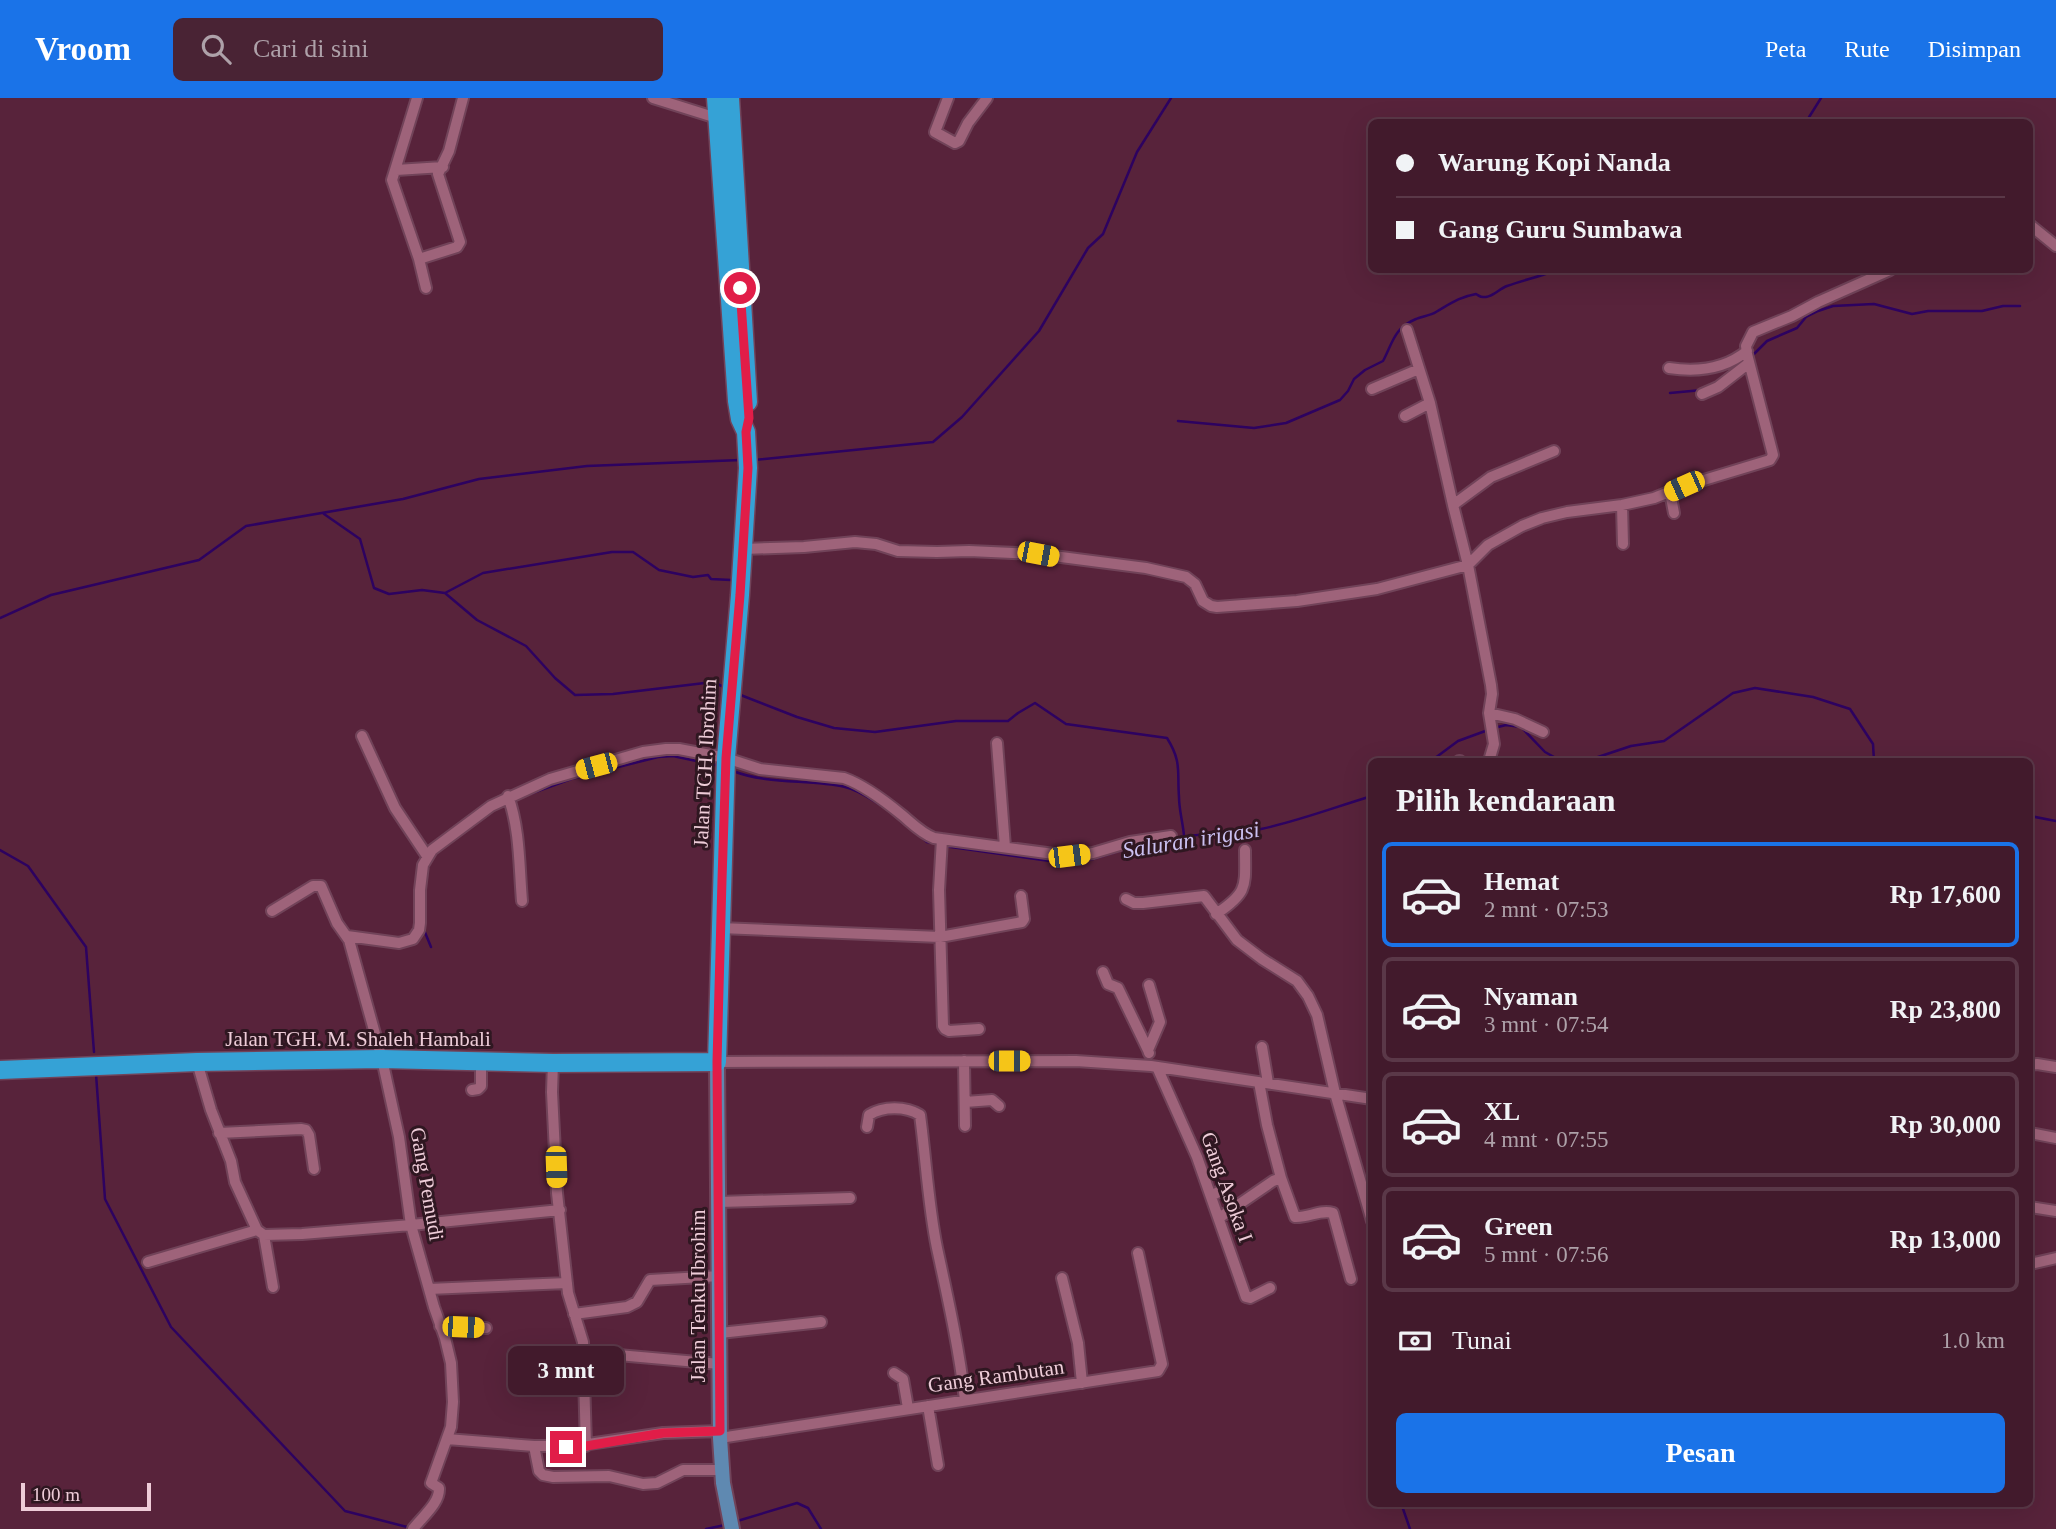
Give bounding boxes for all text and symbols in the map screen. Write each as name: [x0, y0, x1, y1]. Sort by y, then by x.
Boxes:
search box: [173, 18, 663, 81]
icon: search: [197, 30, 235, 68]
text: Vroom: [35, 31, 131, 67]
text: Cari di sini: [253, 34, 369, 63]
text: Peta: [1765, 36, 1806, 62]
text: Rute: [1844, 36, 1890, 62]
text: Disimpan: [1928, 36, 2021, 62]
text: Warung Kopi Nanda: [1438, 148, 1671, 177]
text: Gang Guru Sumbawa: [1438, 215, 1682, 244]
route start: [724, 272, 756, 304]
car: [1661, 468, 1708, 504]
car: [1016, 540, 1061, 568]
street label: Jalan TGH. Ibrohim: [689, 678, 721, 848]
car: [573, 750, 620, 782]
text: Pilih kendaraan: [1396, 782, 1616, 818]
water label: Saluran irigasi: [1121, 817, 1261, 863]
car: [1047, 843, 1092, 869]
icon: car: [1400, 863, 1463, 926]
text: Hemat: [1484, 867, 1559, 896]
text: Rp 17,600: [1890, 880, 2001, 909]
text: 2 mnt · 07:53: [1484, 897, 1609, 922]
icon: car: [1400, 978, 1463, 1041]
text: Nyaman: [1484, 982, 1578, 1011]
text: Rp 23,800: [1890, 995, 2001, 1024]
text: 3 mnt · 07:54: [1484, 1012, 1609, 1037]
street label: Jalan TGH. M. Shaleh Hambali: [225, 1027, 491, 1051]
car: [989, 1051, 1031, 1072]
icon: car: [1400, 1093, 1463, 1156]
text: XL: [1484, 1097, 1520, 1126]
text: Rp 30,000: [1890, 1110, 2001, 1139]
street label: Gang Pemudi: [405, 1125, 449, 1243]
text: 4 mnt · 07:55: [1484, 1127, 1609, 1152]
street label: Gang Asoka I: [1196, 1129, 1258, 1245]
car: [545, 1146, 568, 1188]
icon: car: [1400, 1208, 1463, 1271]
street label: Jalan Tenku Ibrohim: [686, 1209, 710, 1383]
text: Green: [1484, 1212, 1553, 1241]
text: Rp 13,000: [1890, 1225, 2001, 1254]
text: 5 mnt · 07:56: [1484, 1242, 1609, 1267]
car: [442, 1316, 485, 1338]
icon: cash: [1396, 1322, 1434, 1360]
text: Tunai: [1452, 1326, 1512, 1355]
text: 1.0 km: [1941, 1328, 2005, 1353]
callout: 3 mnt: [508, 1346, 624, 1394]
street label: Gang Rambutan: [926, 1355, 1066, 1397]
text: 3 mnt: [538, 1358, 594, 1383]
button: Pesan: [1396, 1413, 2005, 1493]
route end: [550, 1431, 582, 1463]
scale bar: [21, 1480, 150, 1512]
text: 100 m: [32, 1484, 80, 1505]

